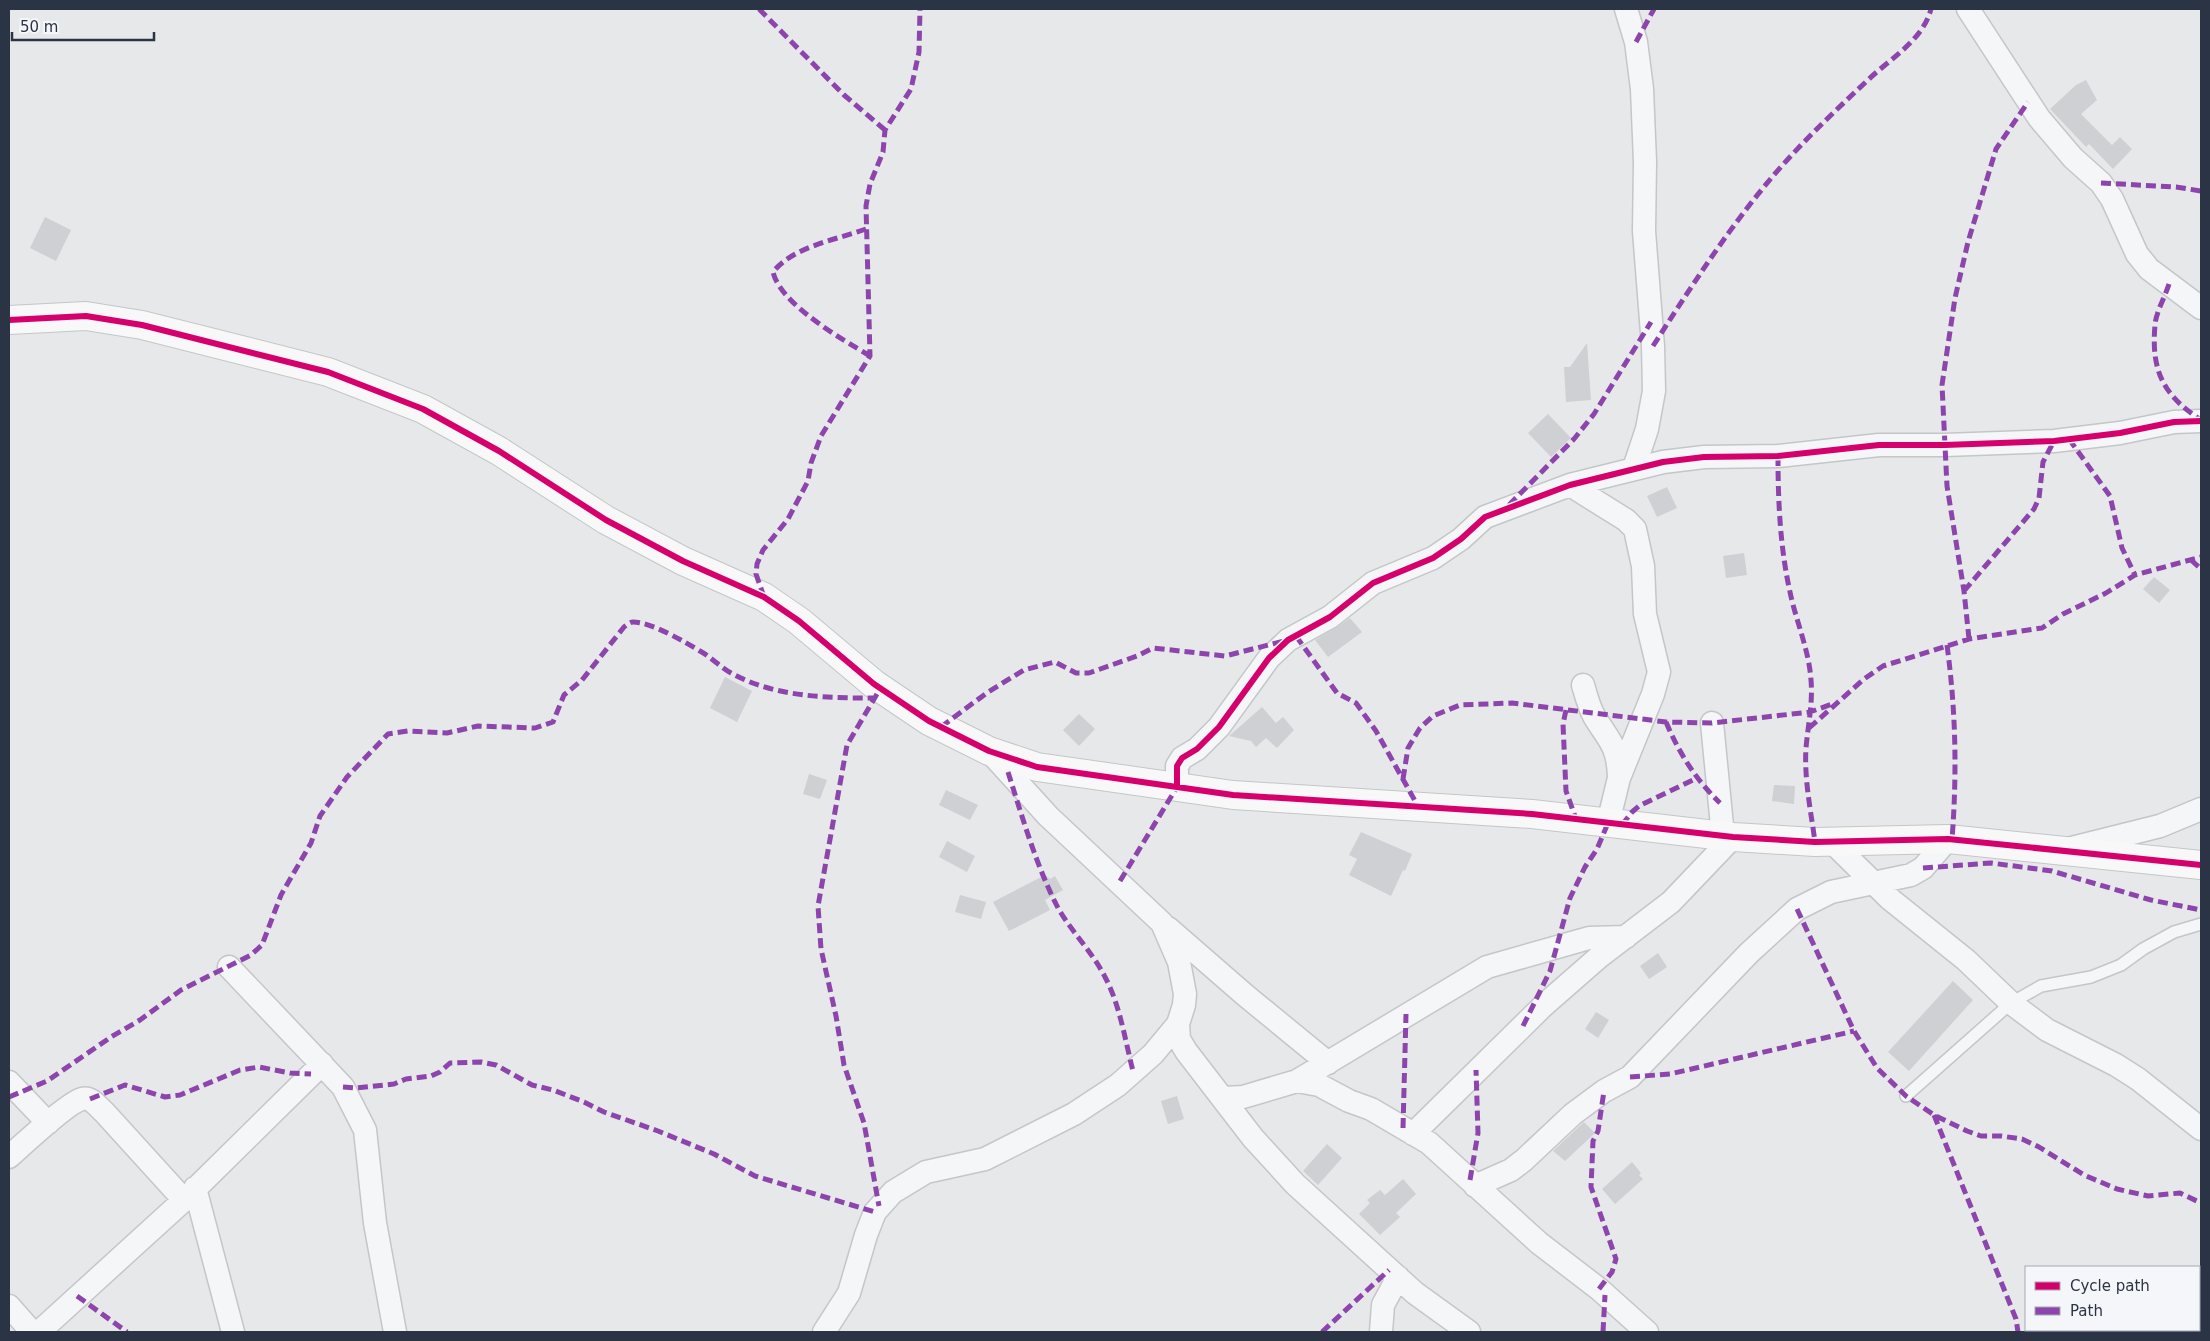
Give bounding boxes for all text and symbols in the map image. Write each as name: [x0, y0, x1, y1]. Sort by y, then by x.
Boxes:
scale bar: [12, 10, 155, 42]
text: 50 m: [20, 18, 58, 36]
legend: [2025, 1266, 2200, 1331]
text: Cycle path: [2070, 1277, 2150, 1295]
text: Path: [2070, 1302, 2103, 1320]

